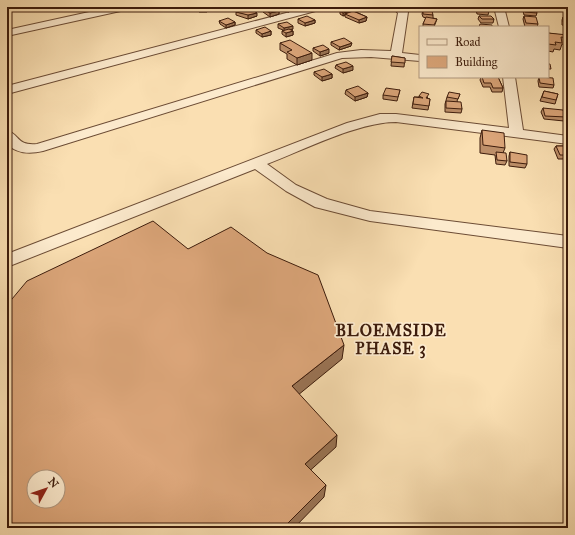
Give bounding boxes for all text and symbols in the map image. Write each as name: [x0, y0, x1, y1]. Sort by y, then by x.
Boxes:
legend: [419, 26, 549, 78]
text: Road: [455, 35, 481, 49]
text: Building: [455, 55, 498, 70]
district label: BLOEMSIDE PHASE 3: [335, 321, 447, 359]
north arrow: [26, 469, 66, 509]
text: N: [45, 475, 62, 491]

